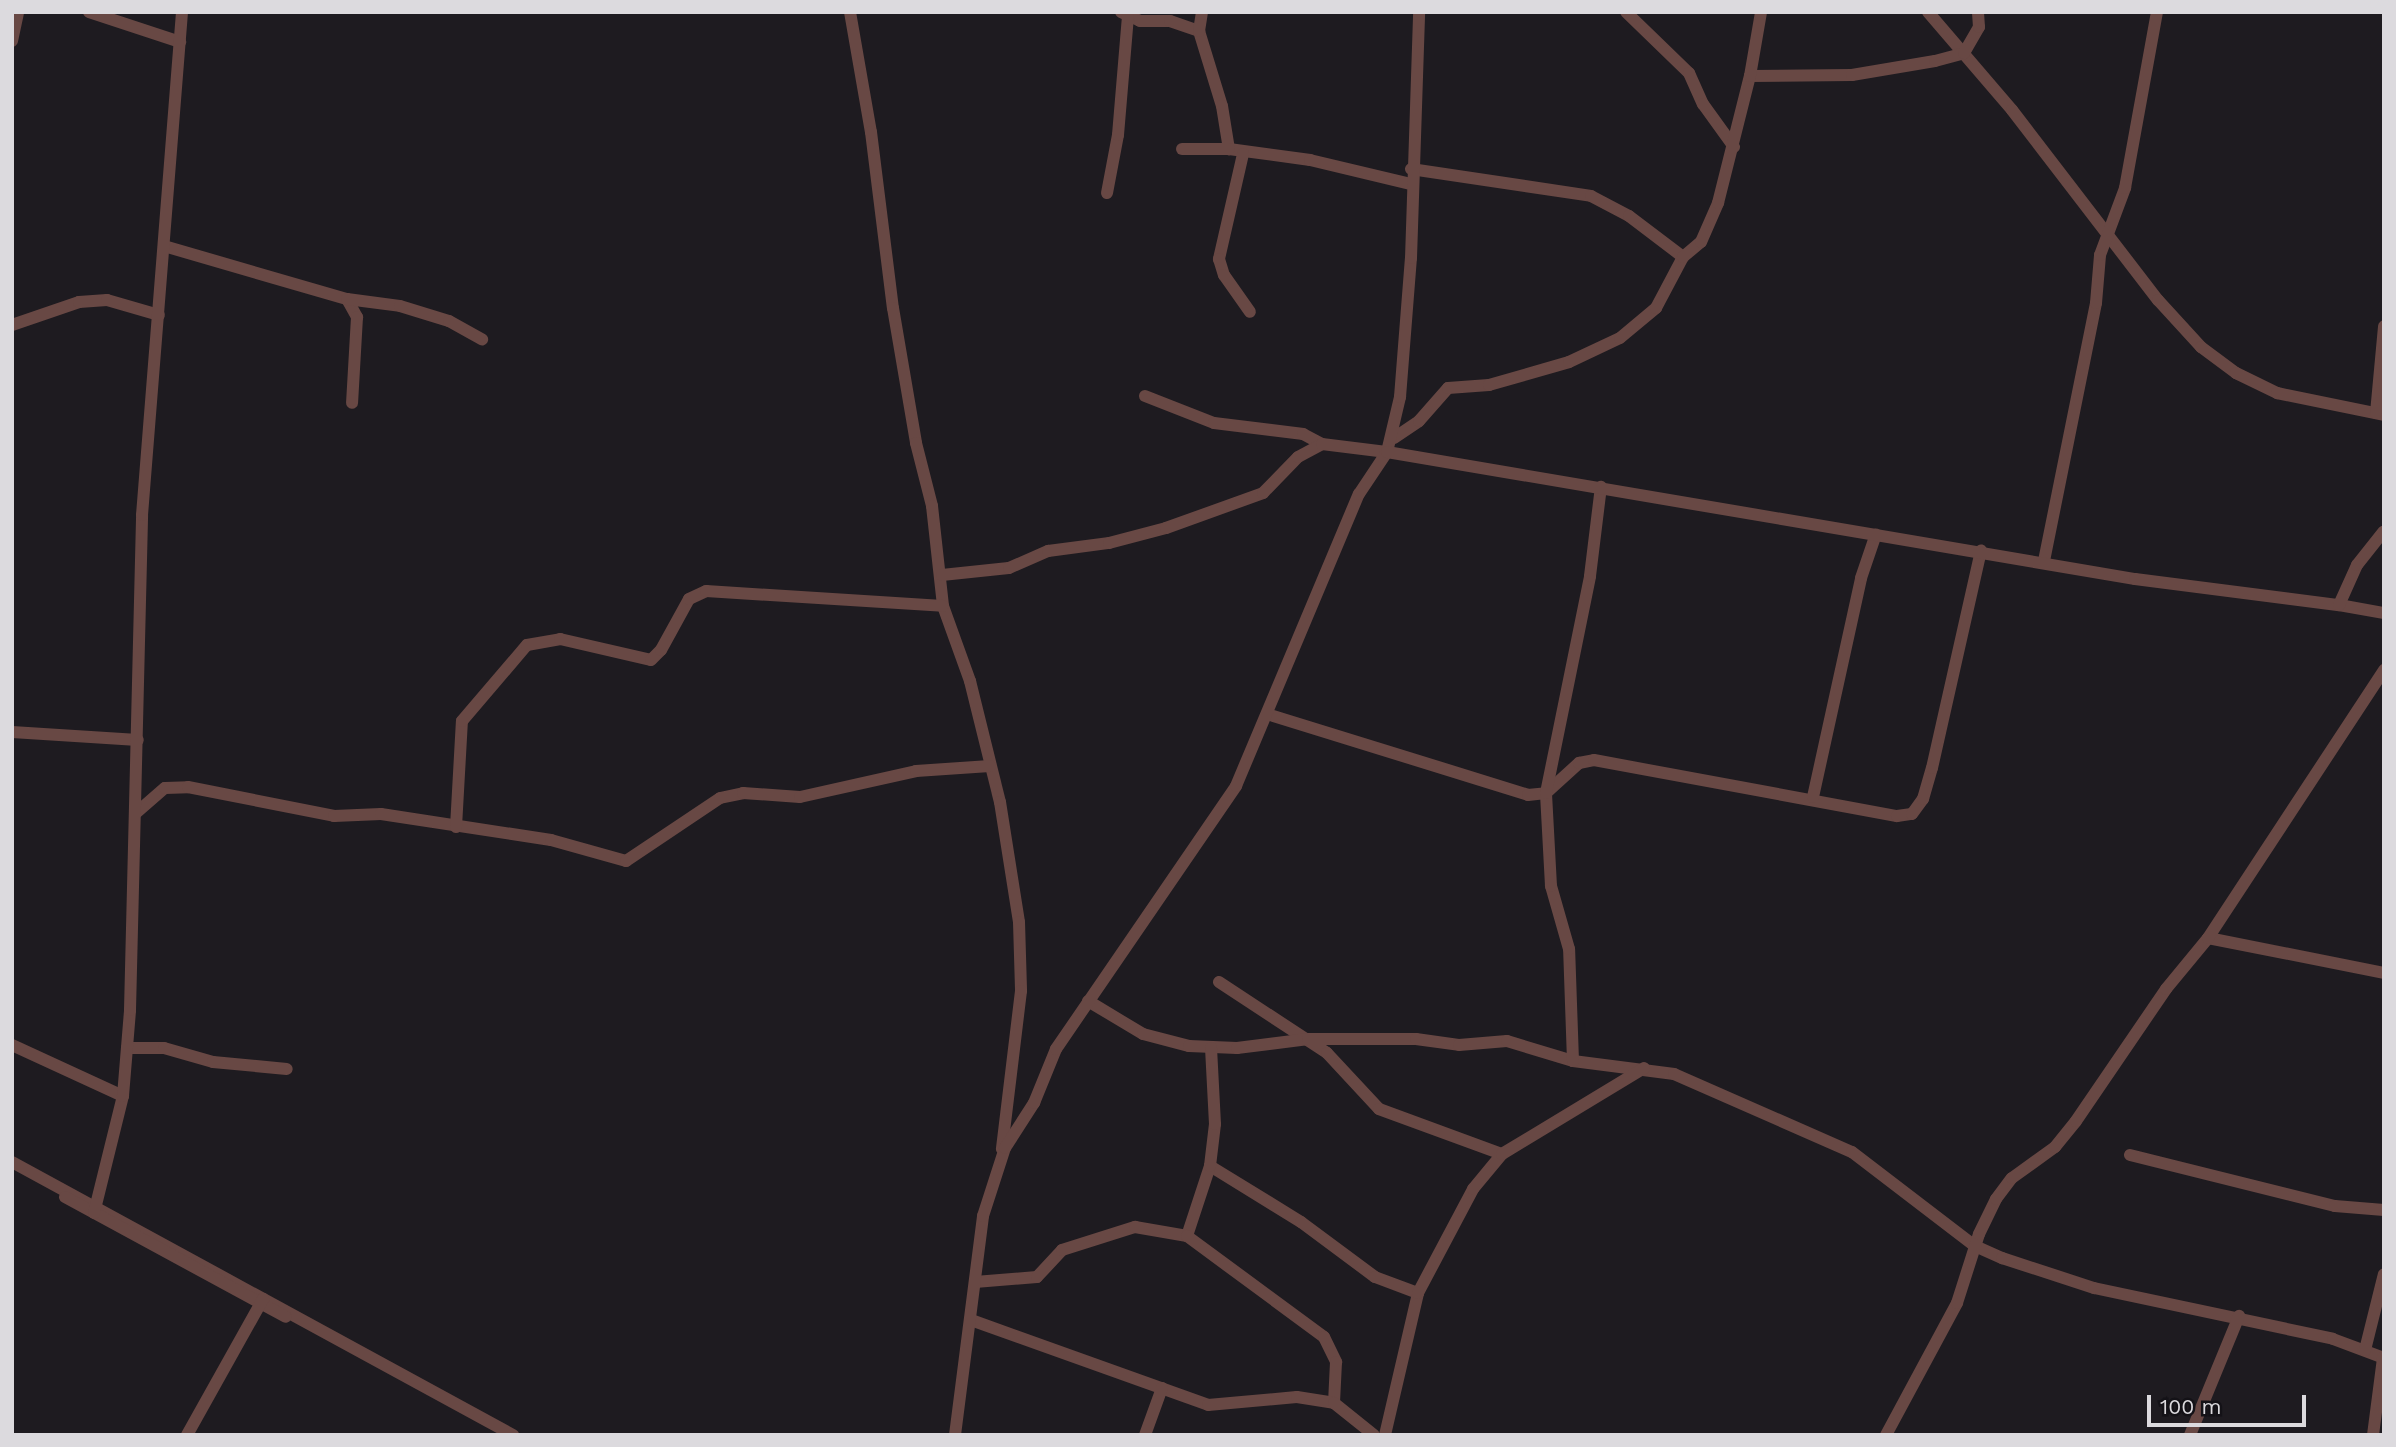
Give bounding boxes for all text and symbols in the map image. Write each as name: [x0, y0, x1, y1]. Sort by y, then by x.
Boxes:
scale bar: [2151, 1380, 2310, 1424]
text: 100 m: [2160, 1394, 2222, 1419]

